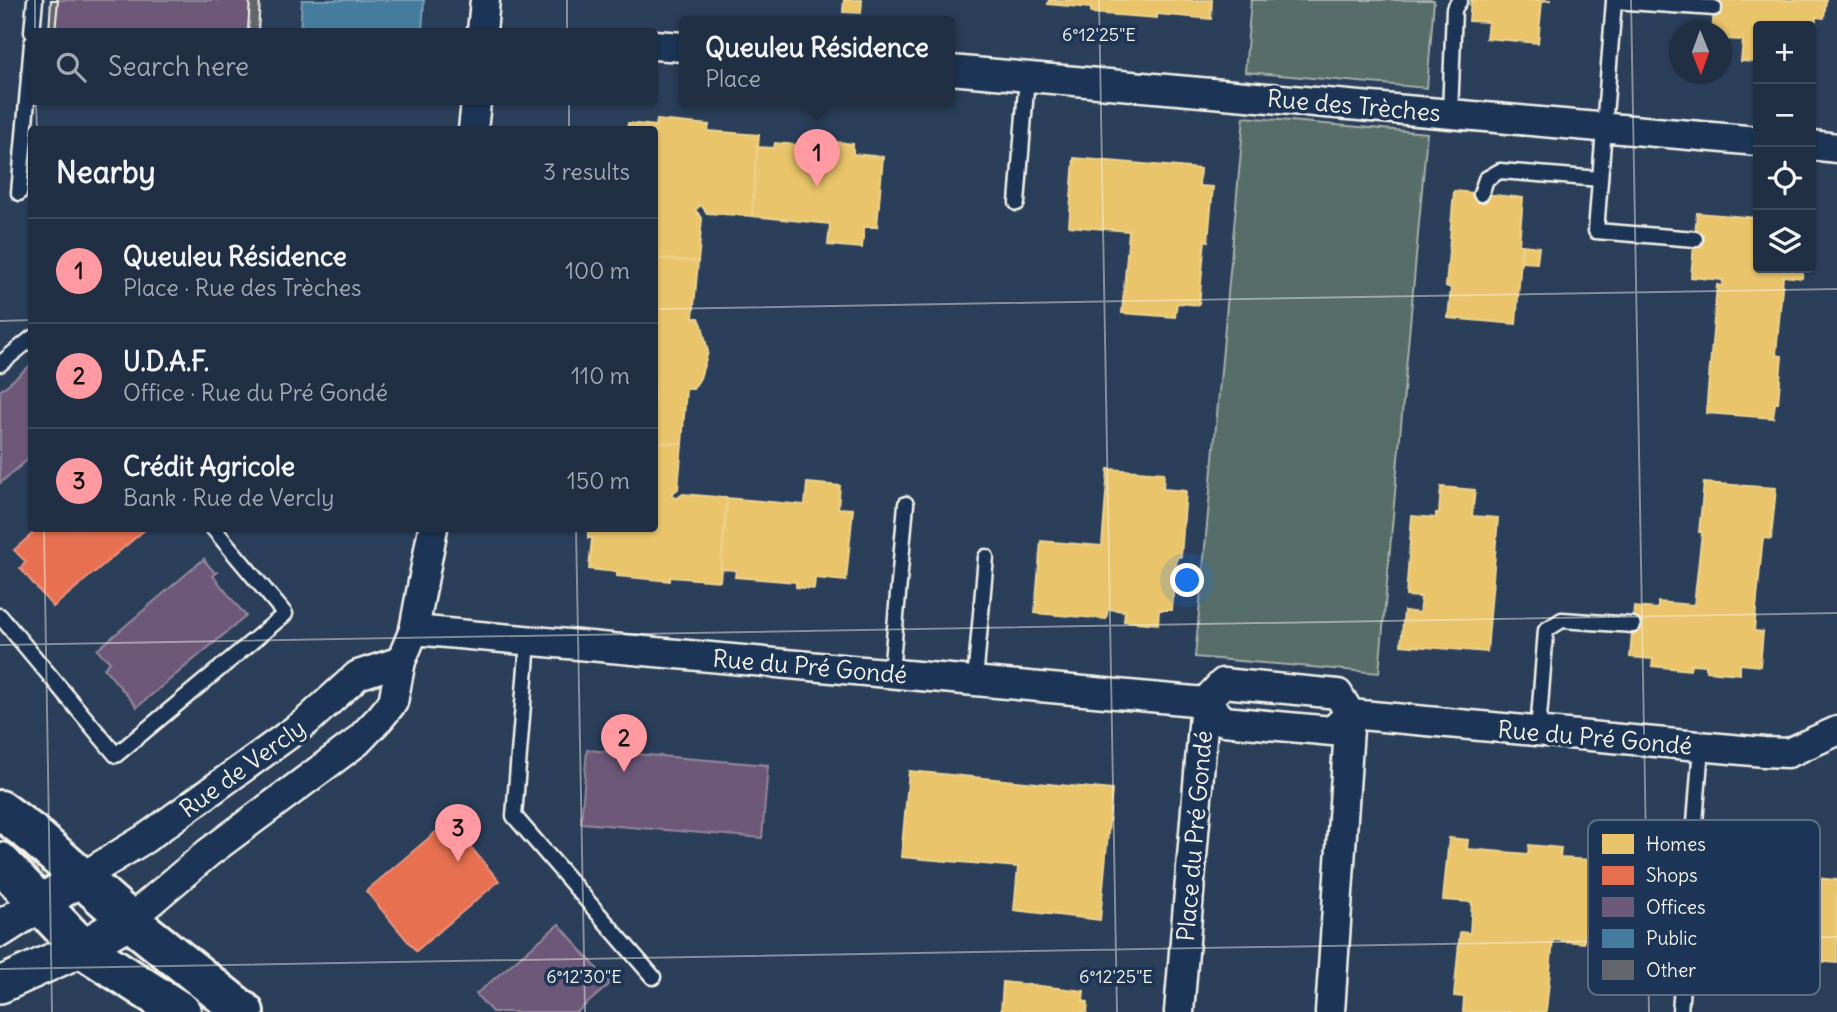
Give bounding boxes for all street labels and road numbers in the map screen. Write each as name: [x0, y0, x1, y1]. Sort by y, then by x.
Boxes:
street label: Rue des Trèches: [1266, 82, 1442, 128]
street label: Rue du Pré Gondé: [711, 643, 909, 689]
street label: Rue de Vercly: [173, 712, 311, 824]
street label: Rue du Pré Gondé: [1496, 714, 1694, 760]
street label: Place du Pré Gondé: [1170, 729, 1218, 943]

